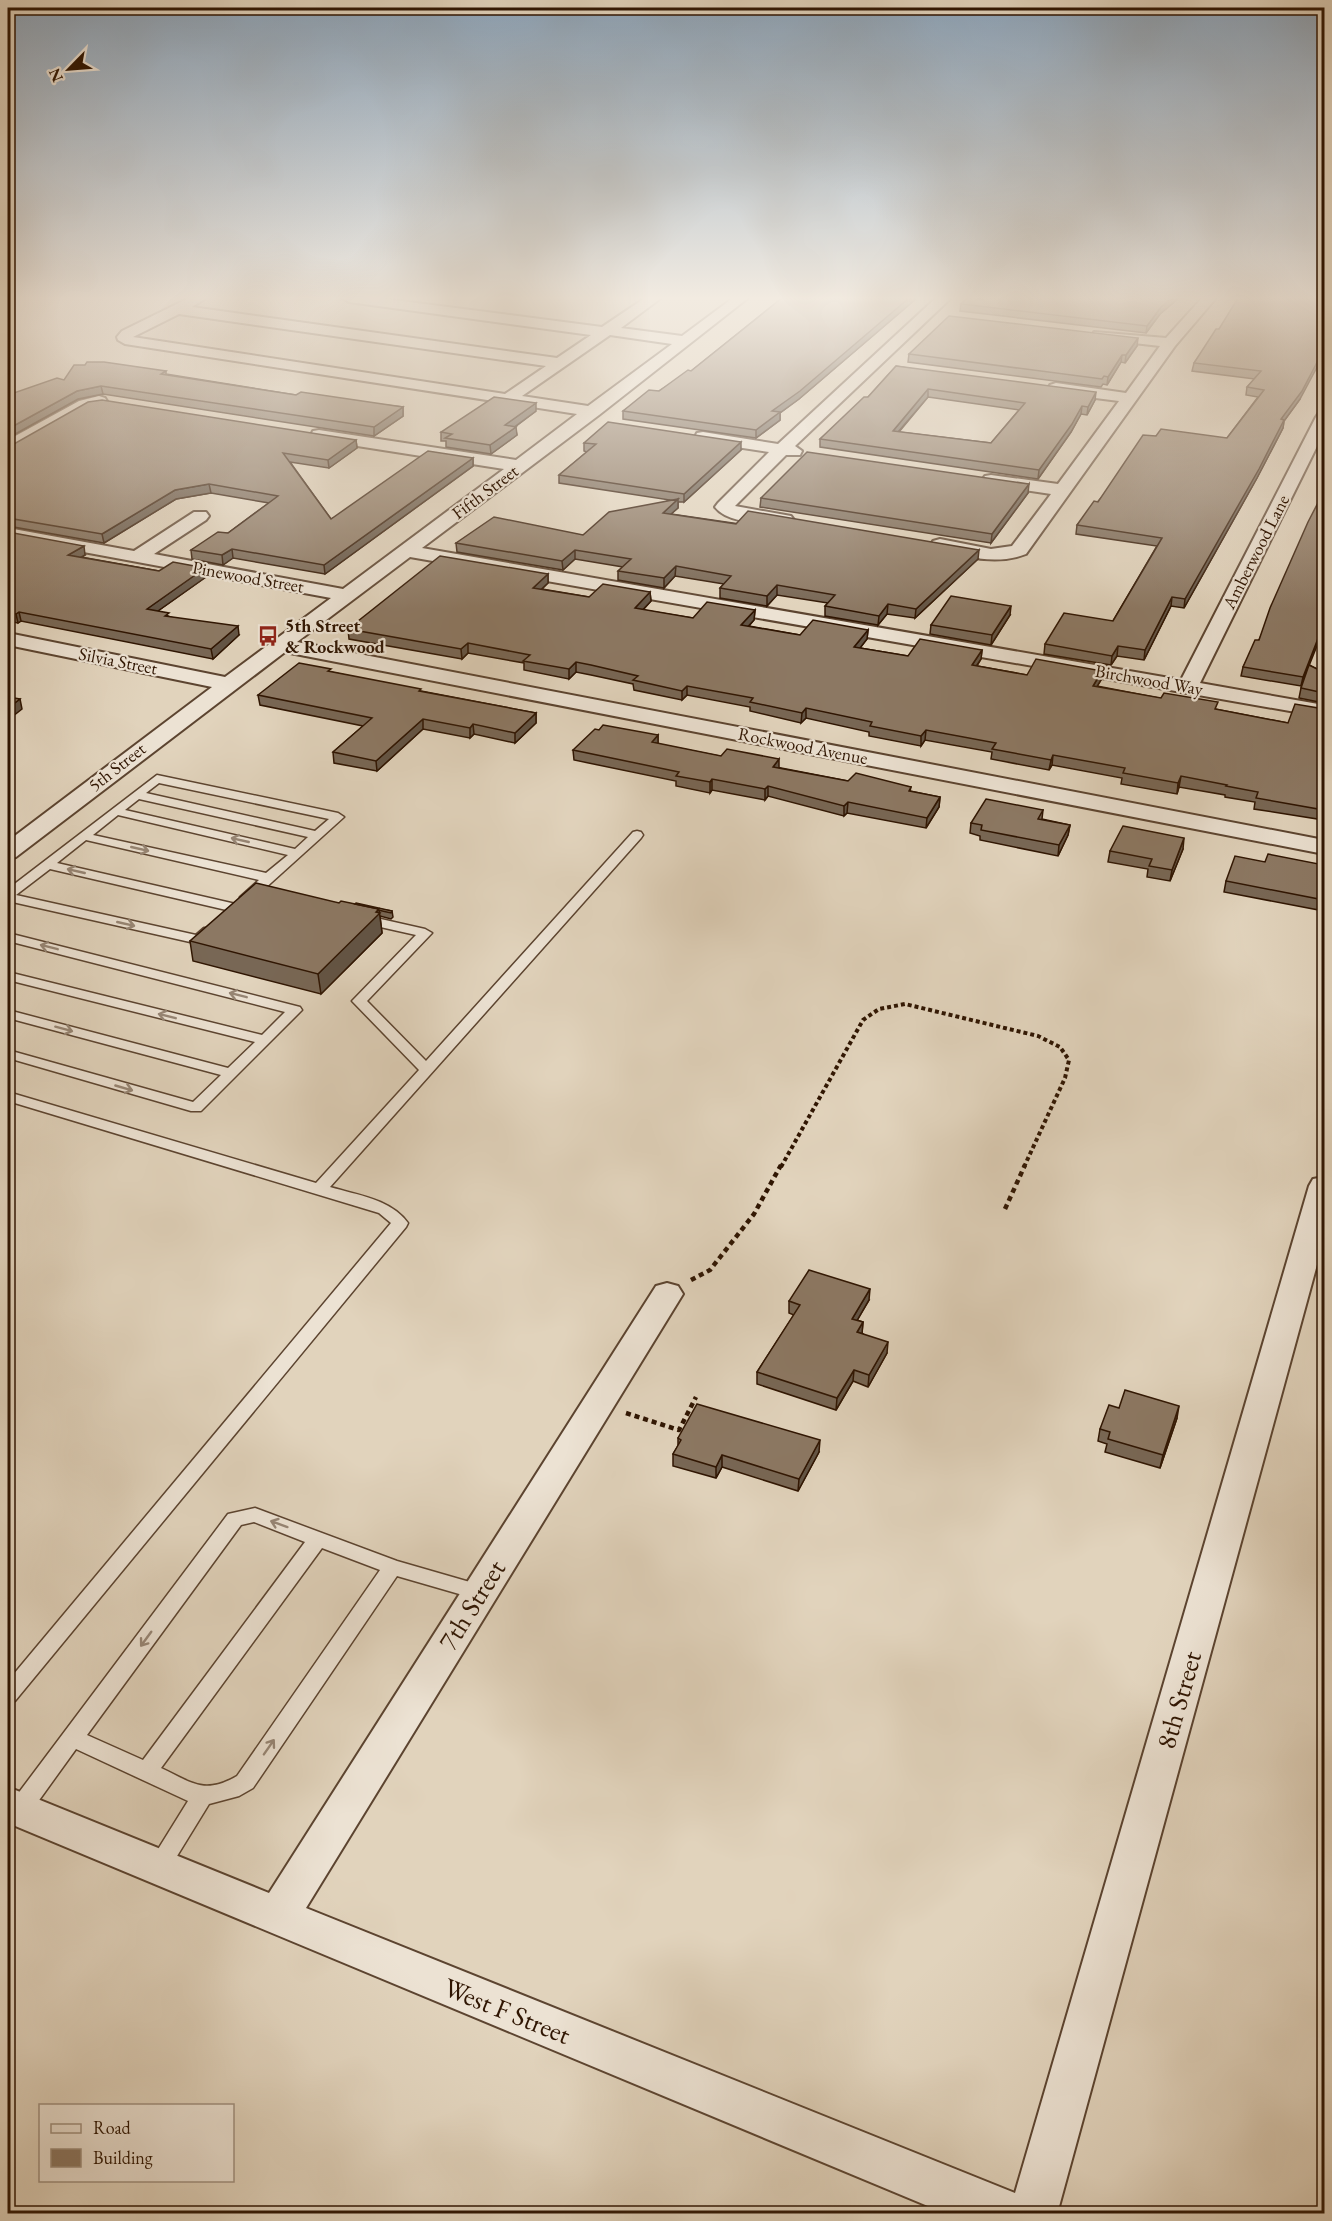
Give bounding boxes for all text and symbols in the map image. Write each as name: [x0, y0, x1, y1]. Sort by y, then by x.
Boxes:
north arrow: [39, 39, 99, 99]
text: N: [44, 65, 68, 85]
street label: Fifth Street: [447, 459, 523, 524]
street label: Amberwood Lane: [1216, 491, 1294, 614]
street label: Pinewood Street: [191, 555, 306, 598]
place label: 5th Street & Rockwood: [285, 614, 385, 658]
bus stop icon: 5th Street & Rockwood: [256, 624, 280, 648]
street label: Silvia Street: [77, 642, 160, 679]
street label: Birchwood Way: [1093, 659, 1205, 700]
street label: Rockwood Avenue: [736, 722, 870, 769]
street label: 5th Street: [83, 737, 150, 796]
one-way arrow: [231, 834, 251, 845]
one-way arrow: [130, 844, 149, 855]
one-way arrow: [66, 865, 85, 877]
one-way arrow: [116, 918, 135, 930]
one-way arrow: [40, 941, 59, 953]
one-way arrow: [229, 989, 248, 1001]
one-way arrow: [158, 1009, 177, 1021]
one-way arrow: [54, 1023, 73, 1035]
one-way arrow: [114, 1082, 133, 1094]
one-way arrow: [270, 1518, 289, 1529]
street label: 7th Street: [430, 1553, 513, 1656]
one-way arrow: [140, 1630, 153, 1646]
street label: 8th Street: [1148, 1646, 1209, 1753]
one-way arrow: [263, 1739, 276, 1756]
street label: West F Street: [439, 1969, 576, 2052]
legend: [39, 2104, 234, 2182]
text: Road: [93, 2116, 132, 2139]
text: Building: [93, 2146, 153, 2169]

